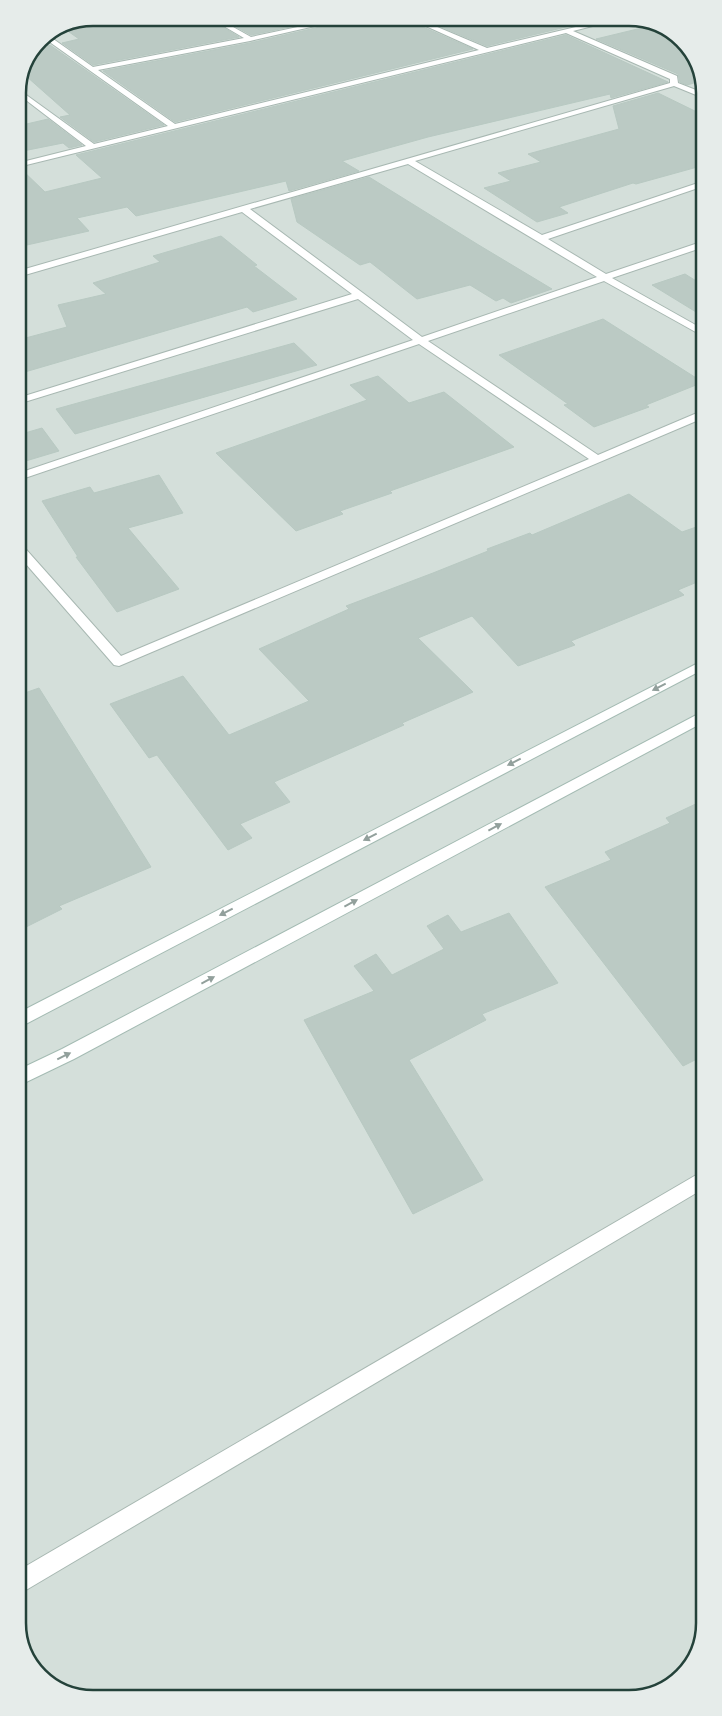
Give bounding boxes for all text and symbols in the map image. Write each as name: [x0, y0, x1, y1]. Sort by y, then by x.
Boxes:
one-way arrow: [651, 683, 666, 691]
one-way arrow: [507, 758, 522, 766]
one-way arrow: [487, 823, 502, 831]
one-way arrow: [363, 833, 378, 841]
one-way arrow: [344, 899, 358, 907]
one-way arrow: [219, 908, 233, 916]
one-way arrow: [201, 975, 214, 984]
one-way arrow: [57, 1051, 71, 1059]

